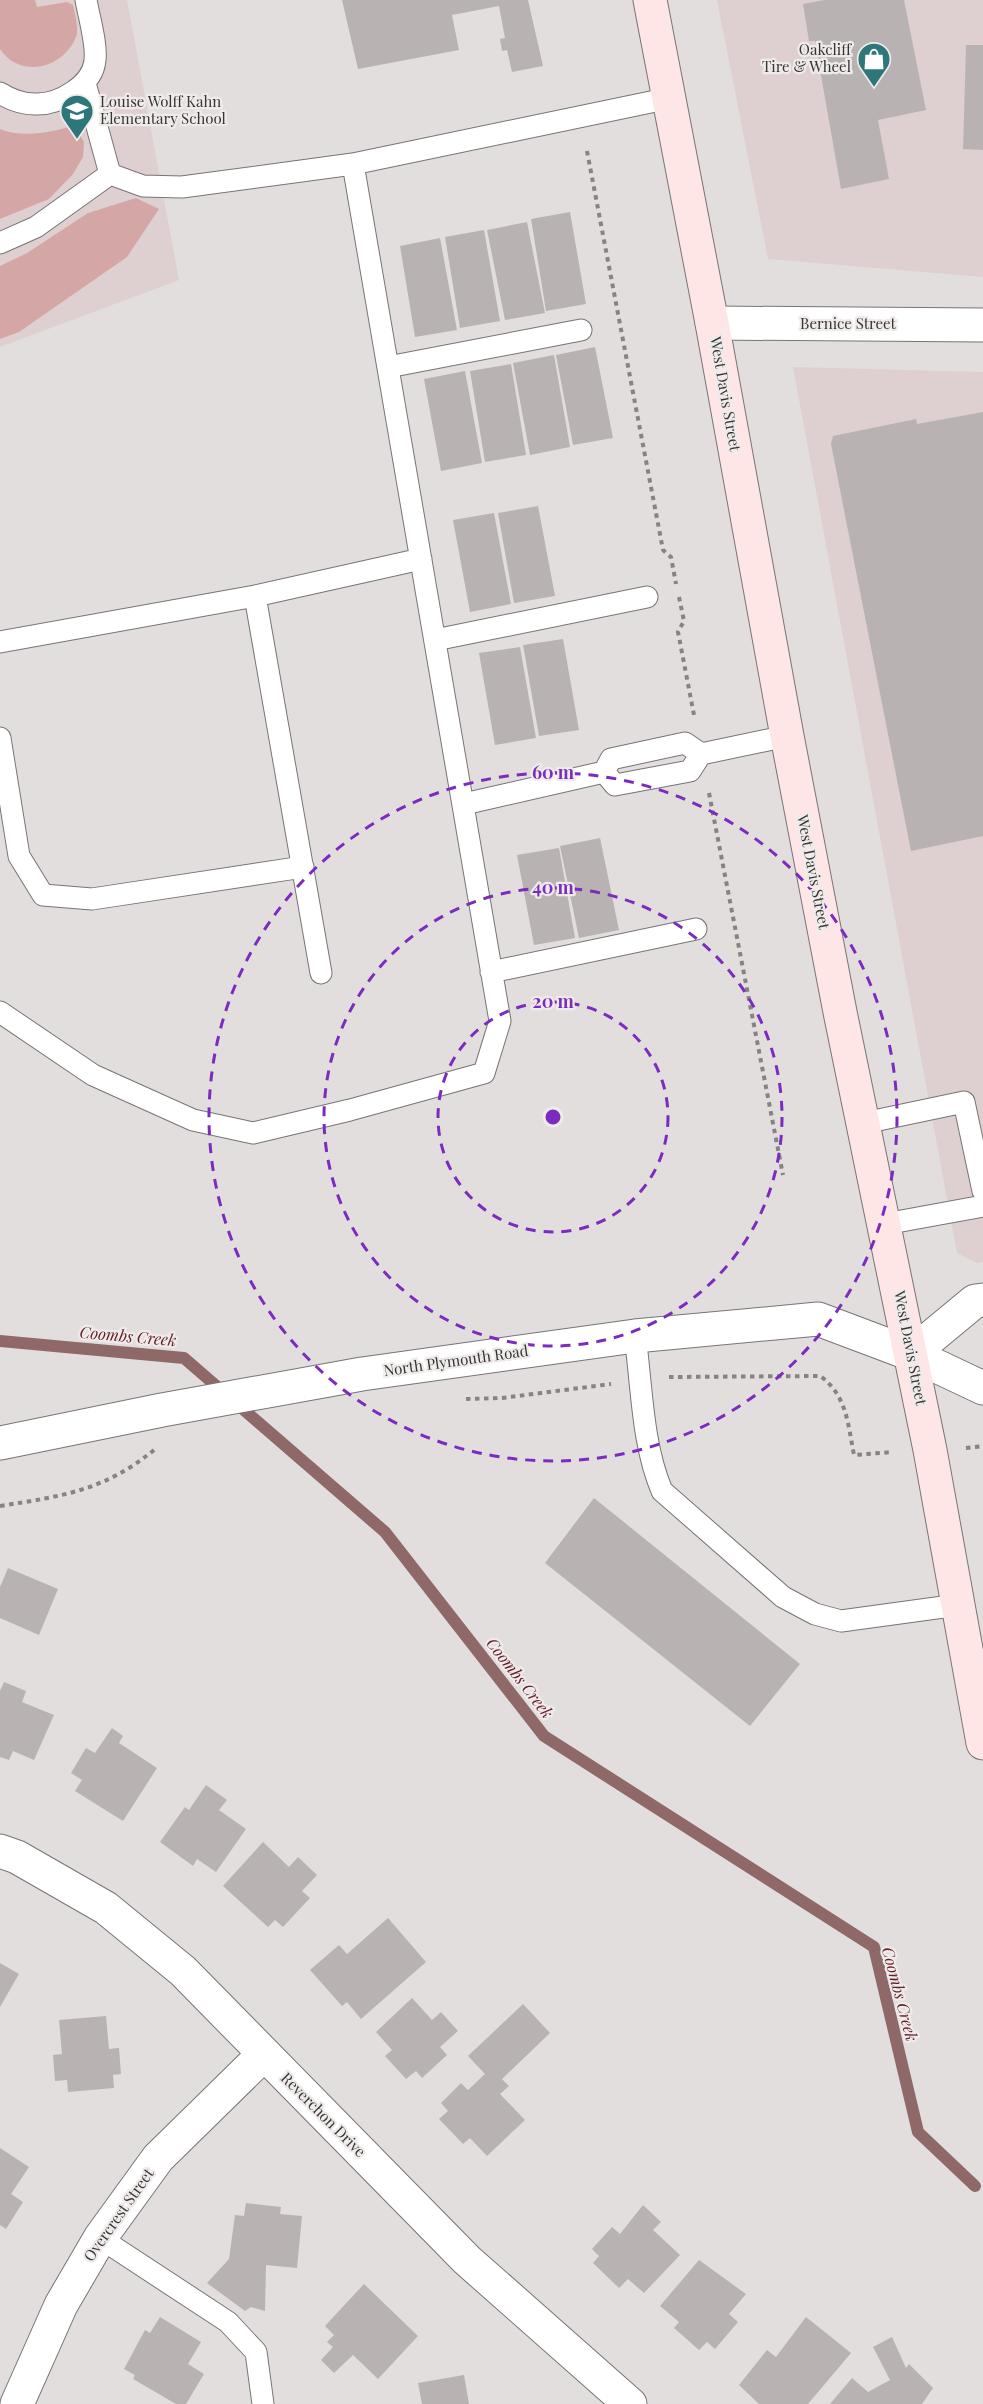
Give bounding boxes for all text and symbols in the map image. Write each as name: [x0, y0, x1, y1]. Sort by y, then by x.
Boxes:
place label: Oakcliff Tire & Wheel: [762, 39, 852, 76]
shop icon: Oakcliff Tire & Wheel: [856, 41, 892, 88]
place label: Louise Wolff Kahn Elementary School: [100, 91, 226, 128]
school or university icon: Louise Wolff Kahn Elementary School: [59, 93, 95, 140]
street label: Bernice Street: [800, 313, 897, 333]
street label: West Davis Street: [706, 334, 746, 453]
text: 60 m: [532, 760, 575, 784]
street label: West Davis Street: [793, 812, 835, 931]
text: 40 m: [532, 875, 575, 899]
text: 20 m: [532, 989, 574, 1013]
centre of rings: [543, 1107, 563, 1127]
street label: West Davis Street: [890, 1288, 932, 1407]
water label: Coombs Creek: [79, 1321, 177, 1350]
street label: North Plymouth Road: [382, 1340, 530, 1380]
water label: Coombs Creek: [482, 1633, 558, 1722]
water label: Coombs Creek: [878, 1944, 923, 2043]
street label: Reverchon Drive: [277, 2068, 370, 2161]
street label: Overcrest Street: [79, 2163, 158, 2265]

